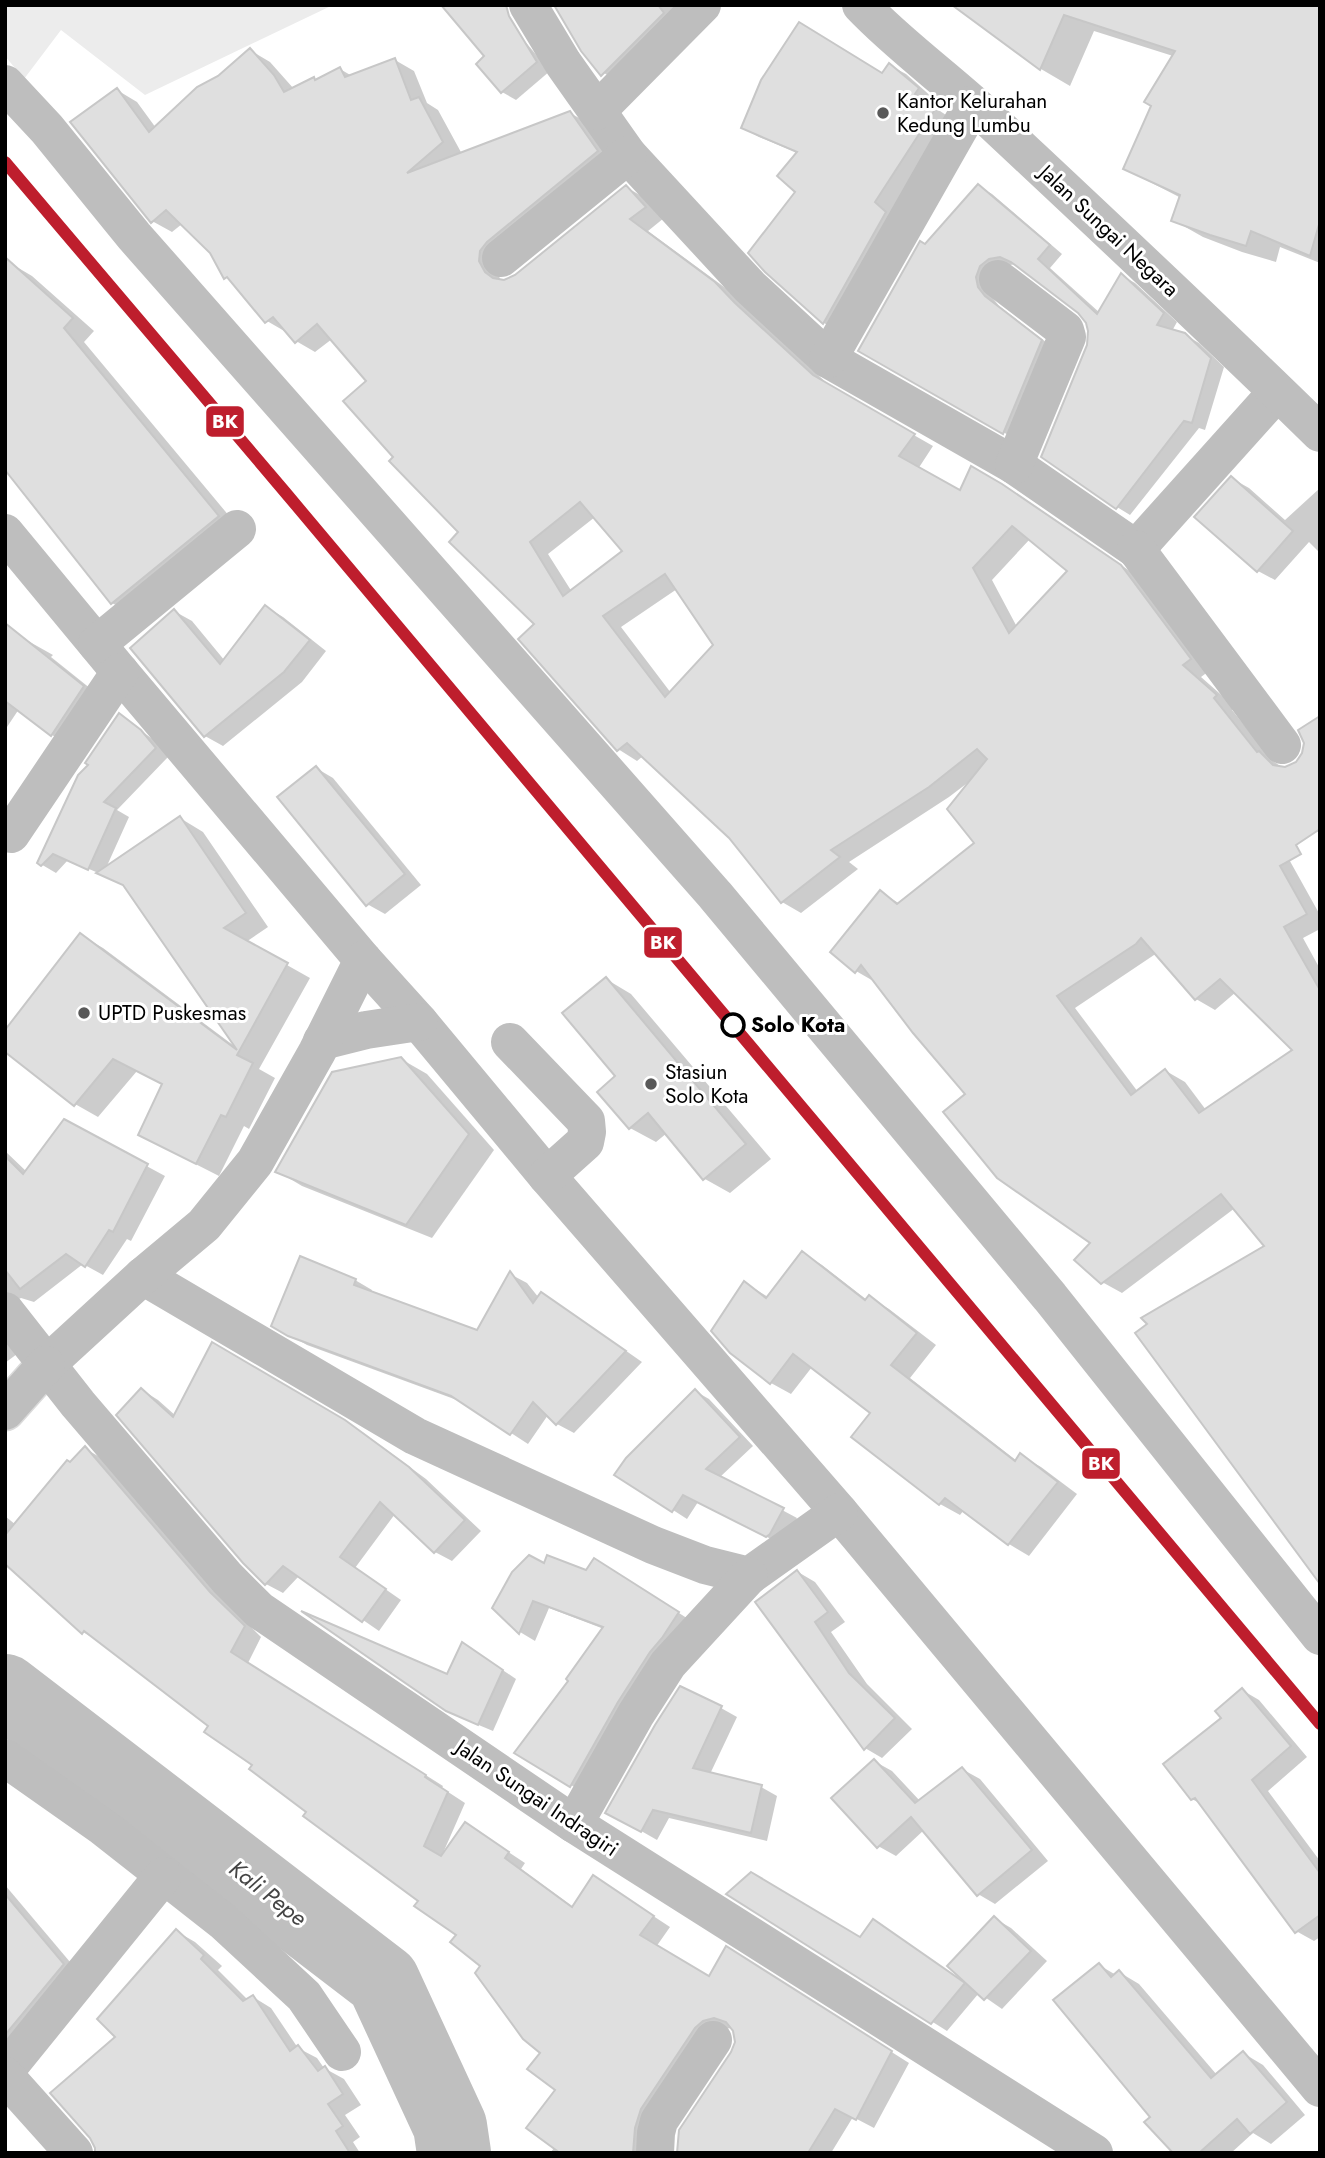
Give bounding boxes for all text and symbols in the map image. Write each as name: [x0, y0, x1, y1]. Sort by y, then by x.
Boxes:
place label: Kantor Kelurahan Kedung Lumbu: [897, 86, 1047, 140]
marker: Kantor Kelurahan Kedung Lumbu: [875, 105, 891, 121]
street label: Jalan Sungai Negara: [1030, 156, 1186, 304]
line badge: BK: [205, 405, 245, 438]
text: BK: [212, 408, 239, 435]
line badge: BK: [643, 926, 683, 959]
text: BK: [650, 929, 677, 956]
place label: UPTD Puskesmas: [98, 998, 246, 1028]
marker: UPTD Puskesmas: [76, 1005, 92, 1021]
place label: Solo Kota: [751, 1010, 845, 1040]
marker: Solo Kota: [721, 1013, 745, 1037]
place label: Stasiun Solo Kota: [665, 1057, 748, 1111]
marker: Stasiun Solo Kota: [643, 1076, 659, 1092]
line badge: BK: [1081, 1447, 1121, 1480]
text: BK: [1088, 1450, 1115, 1477]
street label: Jalan Sungai Indragiri: [447, 1731, 624, 1864]
water label: Kali Pepe: [222, 1852, 314, 1935]

